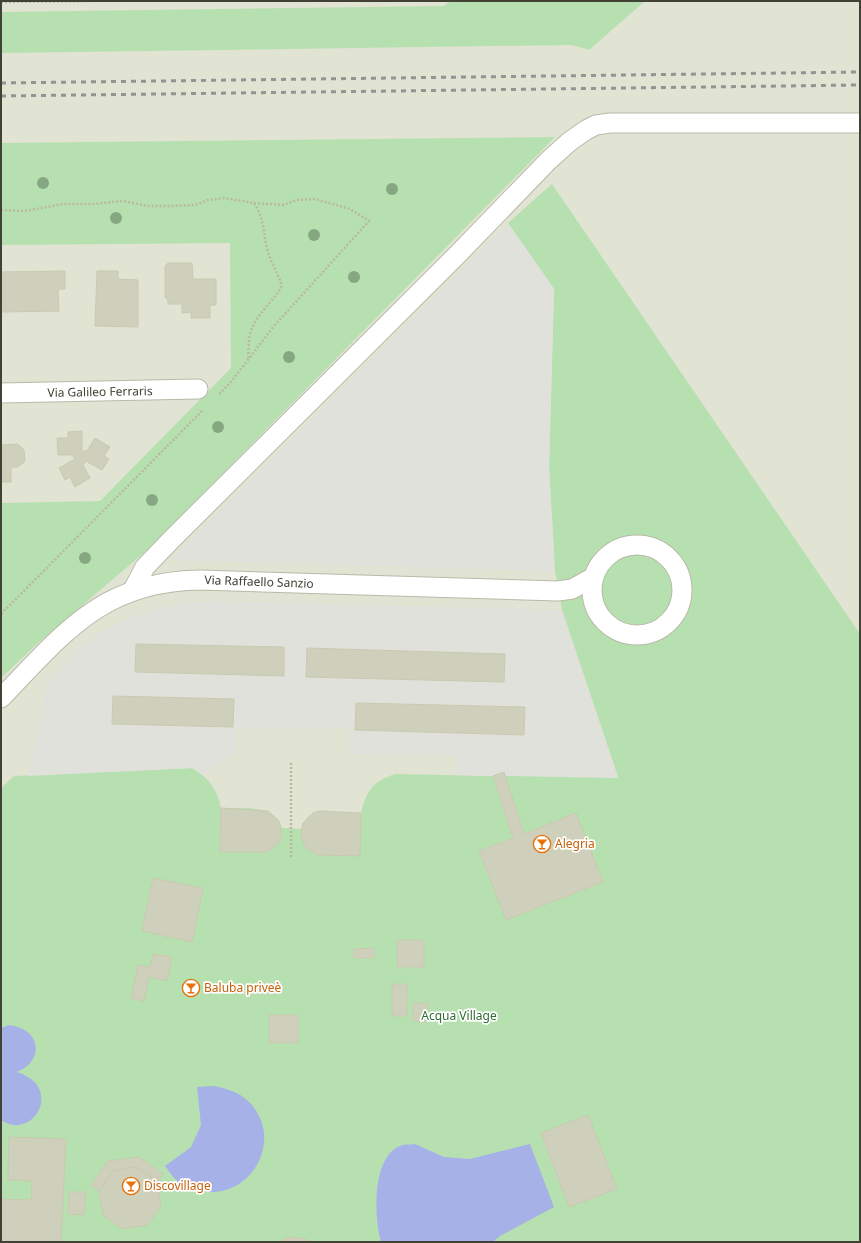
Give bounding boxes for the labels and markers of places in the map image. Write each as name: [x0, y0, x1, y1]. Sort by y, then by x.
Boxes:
bar icon: Alegria: [532, 834, 552, 854]
place label: Alegria: [555, 835, 595, 852]
bar icon: Baluba priveè: [181, 978, 201, 998]
place label: Baluba priveè: [204, 979, 282, 996]
bar icon: Discovillage: [121, 1176, 141, 1196]
place label: Discovillage: [144, 1177, 211, 1194]

